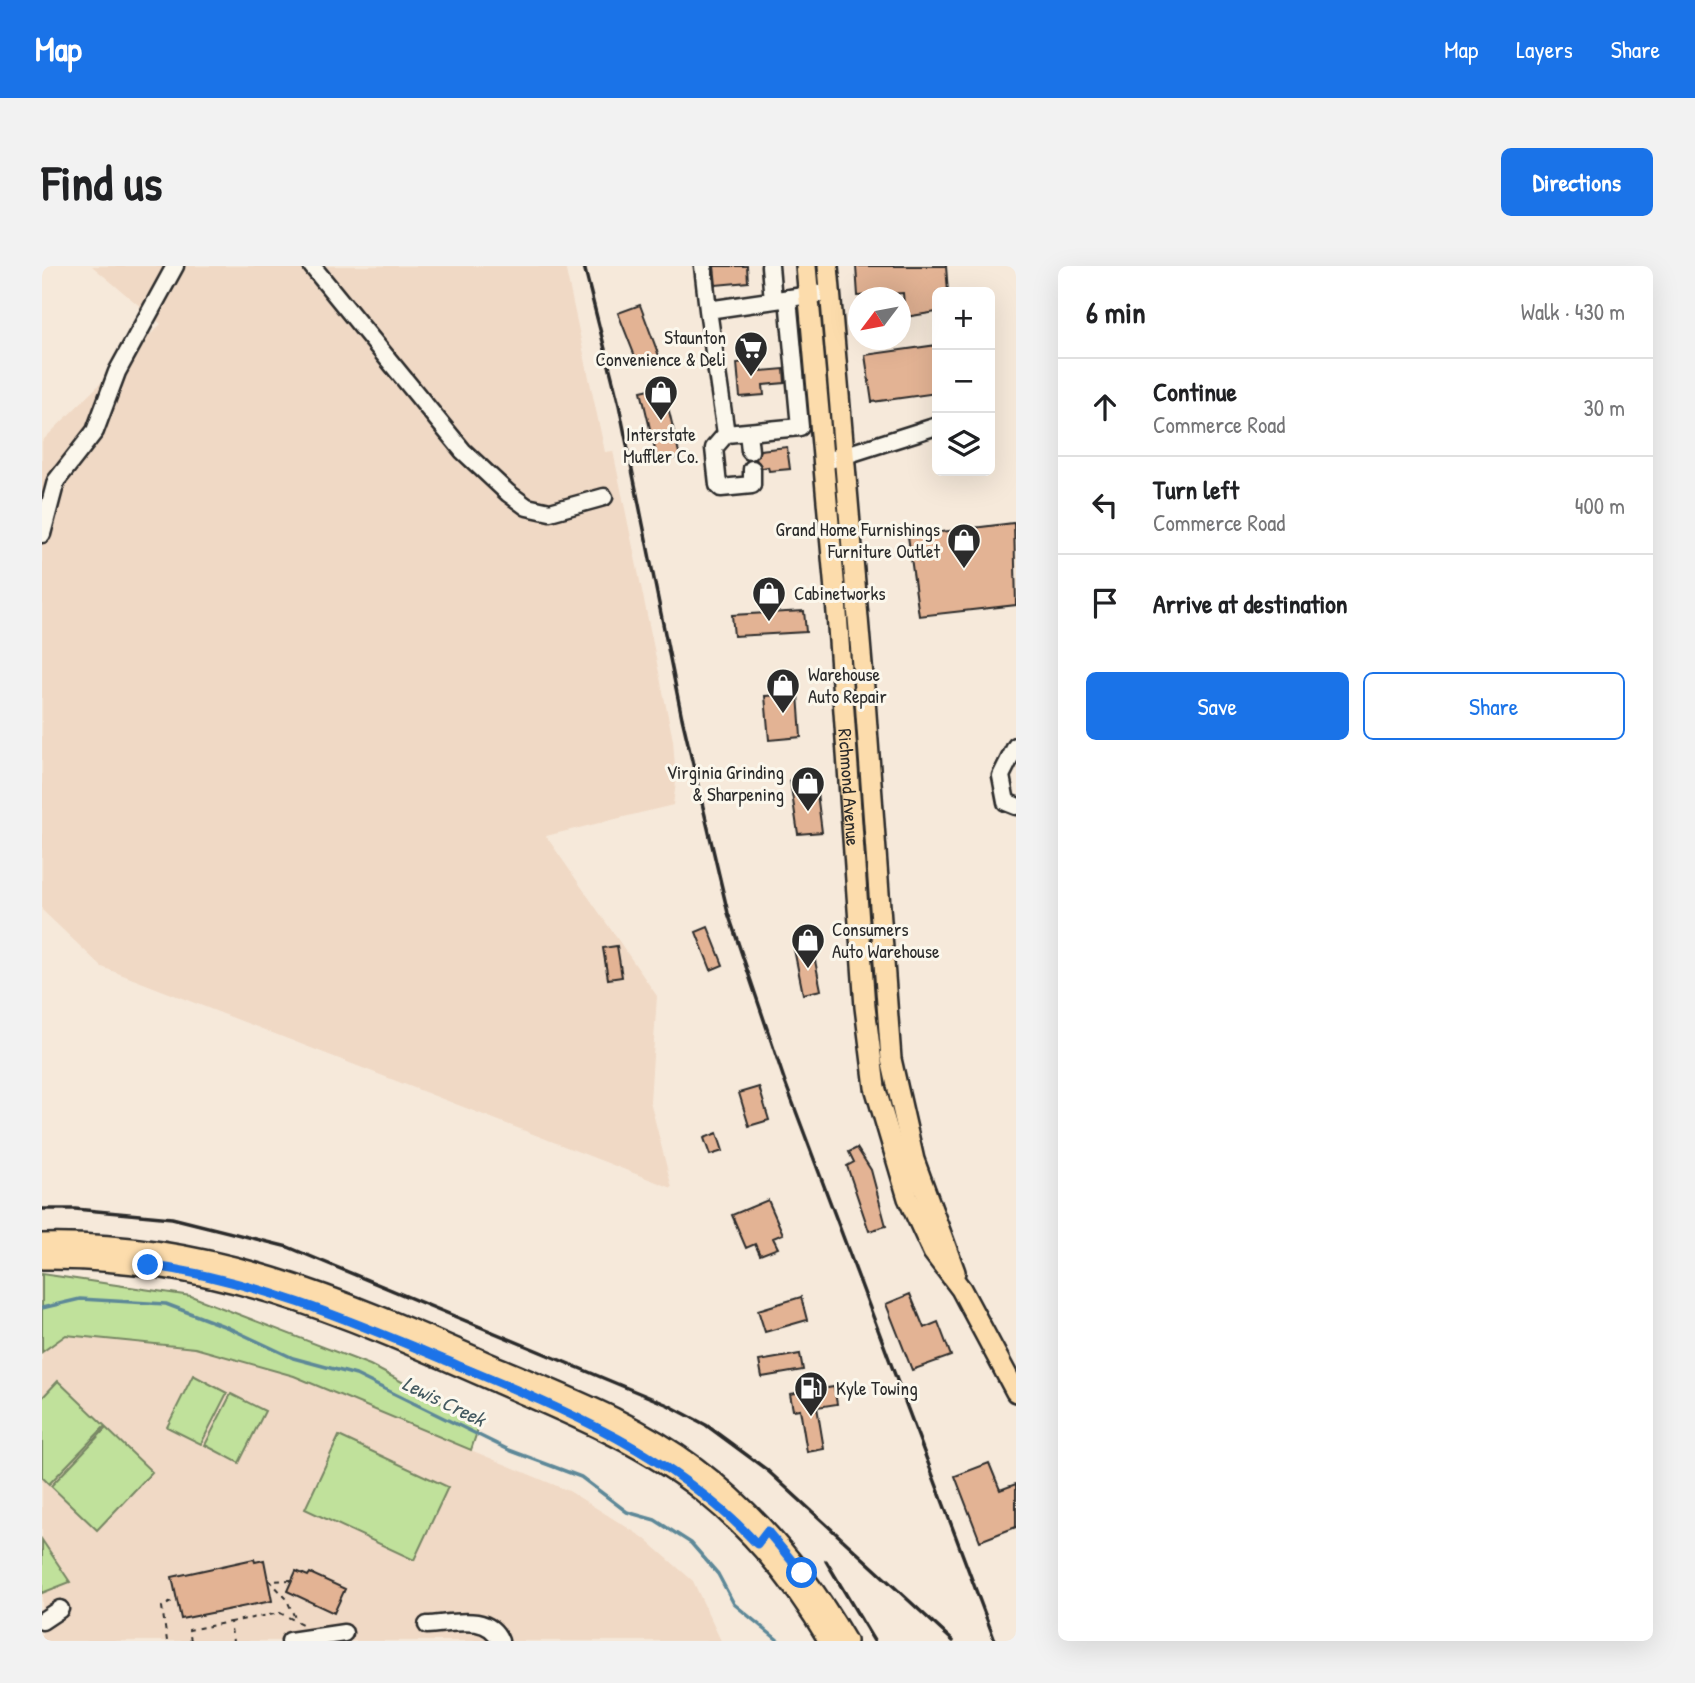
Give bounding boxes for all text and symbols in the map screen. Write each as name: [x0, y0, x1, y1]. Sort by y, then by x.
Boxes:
text: Map: [35, 27, 82, 71]
text: Map: [1444, 33, 1478, 65]
text: Layers: [1516, 33, 1573, 65]
text: Share: [1611, 33, 1660, 65]
button: Directions: [1501, 148, 1653, 216]
text: Find us: [42, 149, 162, 215]
north arrow: [848, 287, 911, 350]
map controls: [932, 287, 995, 476]
button: +: [932, 287, 995, 350]
text: 6 min: [1086, 292, 1146, 332]
text: Walk · 430 m: [1521, 296, 1625, 327]
place label: Staunton Convenience & Deli: [596, 324, 726, 372]
supermarket icon: Staunton Convenience & Deli: [732, 329, 770, 378]
button: −: [932, 350, 995, 413]
shop icon: Interstate Muffler Co.: [642, 373, 680, 422]
text: Continue: [1153, 374, 1237, 409]
icon: ahead: [1086, 388, 1124, 426]
text: 30 m: [1583, 392, 1625, 423]
text: Commerce Road: [1153, 409, 1285, 440]
button: layers: [932, 413, 995, 476]
place label: Interstate Muffler Co.: [623, 421, 699, 469]
text: Turn left: [1153, 472, 1239, 507]
icon: left: [1086, 486, 1124, 524]
text: 400 m: [1575, 490, 1625, 521]
text: Commerce Road: [1153, 507, 1285, 538]
place label: Grand Home Furnishings Furniture Outlet: [776, 516, 940, 564]
shop icon: Grand Home Furnishings Furniture Outlet: [945, 521, 983, 570]
shop icon: Cabinetworks: [750, 574, 788, 623]
place label: Cabinetworks: [794, 580, 886, 606]
icon: arrive: [1086, 584, 1124, 622]
text: Arrive at destination: [1153, 586, 1348, 621]
place label: Warehouse Auto Repair: [808, 661, 887, 709]
shop icon: Warehouse Auto Repair: [764, 666, 802, 715]
button: Save: [1086, 672, 1349, 740]
button: Share: [1363, 672, 1625, 740]
street label: Richmond Avenue: [832, 728, 867, 847]
place label: Virginia Grinding & Sharpening: [666, 759, 784, 807]
shop icon: Virginia Grinding & Sharpening: [789, 764, 827, 813]
place label: Consumers Auto Warehouse: [832, 916, 940, 964]
shop icon: Consumers Auto Warehouse: [789, 921, 827, 970]
route end: [132, 1249, 163, 1280]
water label: Lewis Creek: [398, 1369, 492, 1434]
fuel station icon: Kyle Towing: [792, 1369, 830, 1418]
place label: Kyle Towing: [836, 1375, 918, 1401]
route start: [786, 1557, 817, 1588]

